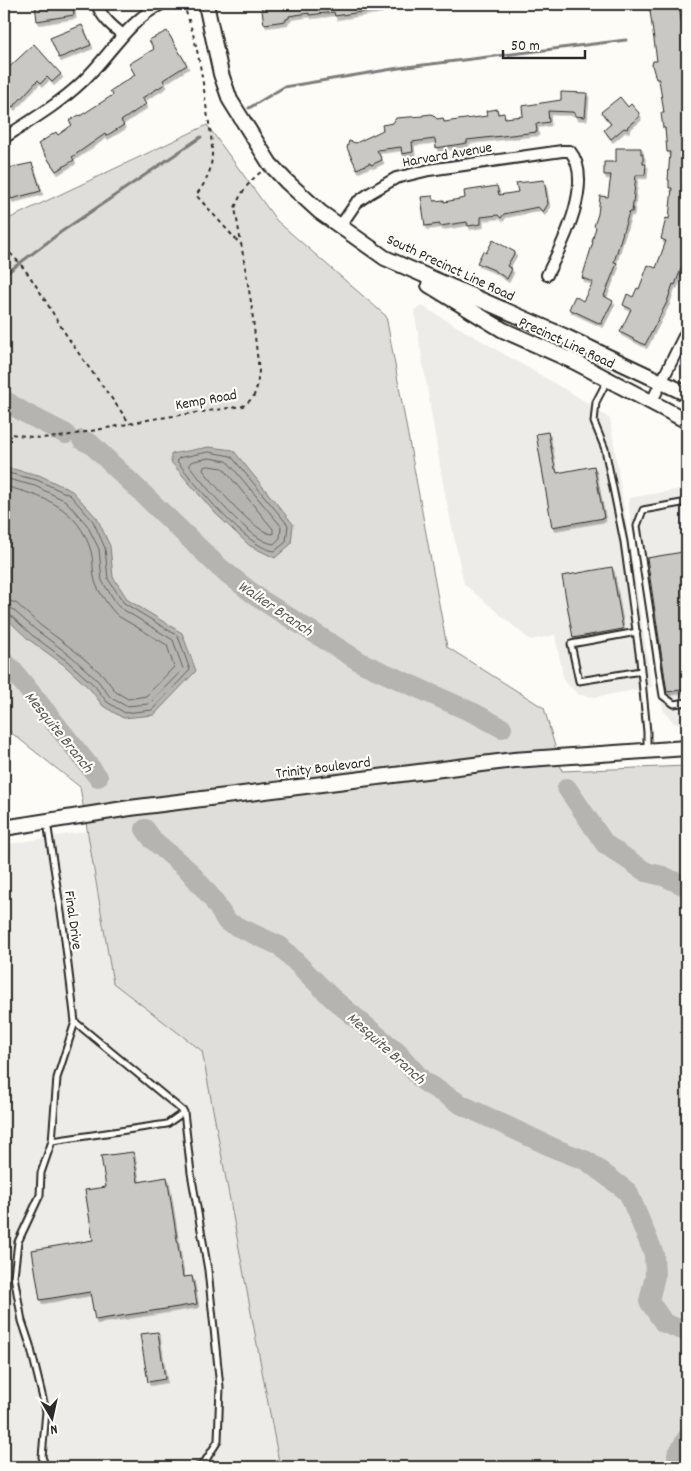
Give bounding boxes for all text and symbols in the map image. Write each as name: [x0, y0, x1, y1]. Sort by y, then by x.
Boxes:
scale bar: [503, 28, 586, 60]
text: 50 m: [511, 36, 540, 58]
street label: Harvard Avenue: [401, 137, 494, 175]
street label: South Precinct Line Road: [382, 229, 518, 308]
street label: Precinct Line Road: [515, 312, 618, 376]
street label: Kemp Road: [174, 385, 239, 417]
water label: Walker Branch: [233, 576, 317, 643]
water label: Mesquite Branch: [18, 687, 99, 779]
street label: Trinity Boulevard: [275, 752, 372, 786]
street label: Final Drive: [57, 889, 87, 952]
water label: Mesquite Branch: [341, 1007, 430, 1091]
north arrow: [28, 1394, 78, 1444]
text: N: [49, 1418, 59, 1439]

